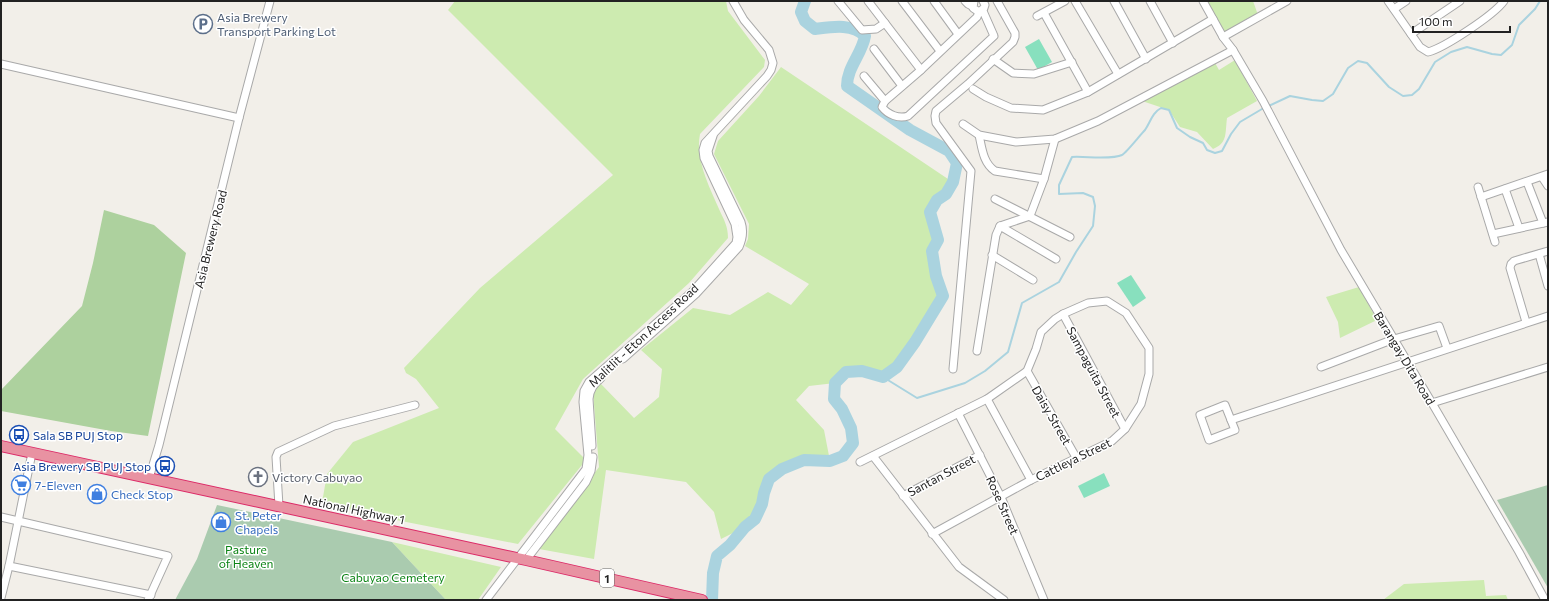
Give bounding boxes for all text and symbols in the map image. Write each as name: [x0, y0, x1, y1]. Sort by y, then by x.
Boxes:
scale bar: [1413, 8, 1510, 34]
place label: Asia Brewery Transport Parking Lot: [217, 10, 336, 38]
parking icon: Asia Brewery Transport Parking Lot: [192, 13, 214, 35]
text: 100 m: [1419, 14, 1453, 28]
street label: Asia Brewery Road: [191, 188, 229, 290]
street label: Malitlit - Eton Access Road: [585, 280, 701, 390]
street label: Barangay Dita Road: [1372, 309, 1438, 407]
street label: Sampaguita Street: [1064, 324, 1124, 420]
street label: Daisy Street: [1029, 383, 1075, 447]
bus stop icon: Sala SB PUJ Stop: [8, 424, 30, 446]
place label: Sala SB PUJ Stop: [33, 428, 123, 443]
street label: Cattleya Street: [1033, 435, 1113, 483]
street label: Santan Street: [905, 451, 977, 499]
bus stop icon: Asia Brewery SB PUJ Stop: [154, 455, 176, 477]
place label: Asia Brewery SB PUJ Stop: [13, 459, 151, 474]
church icon: Victory Cabuyao: [247, 466, 269, 488]
place label: Victory Cabuyao: [272, 470, 362, 484]
supermarket icon: 7-Eleven: [10, 474, 32, 496]
street label: Rose Street: [984, 474, 1022, 537]
place label: 7-Eleven: [35, 478, 82, 492]
shop icon: Check Stop: [86, 483, 108, 505]
place label: Check Stop: [111, 487, 173, 501]
street label: National Highway 1: [302, 491, 406, 527]
place label: St. Peter Chapels: [235, 508, 282, 536]
shop icon: St. Peter Chapels: [210, 511, 232, 533]
park label: Pasture of Heaven: [219, 542, 273, 570]
road number: 1: [600, 569, 614, 587]
park label: Cabuyao Cemetery: [341, 570, 445, 584]

